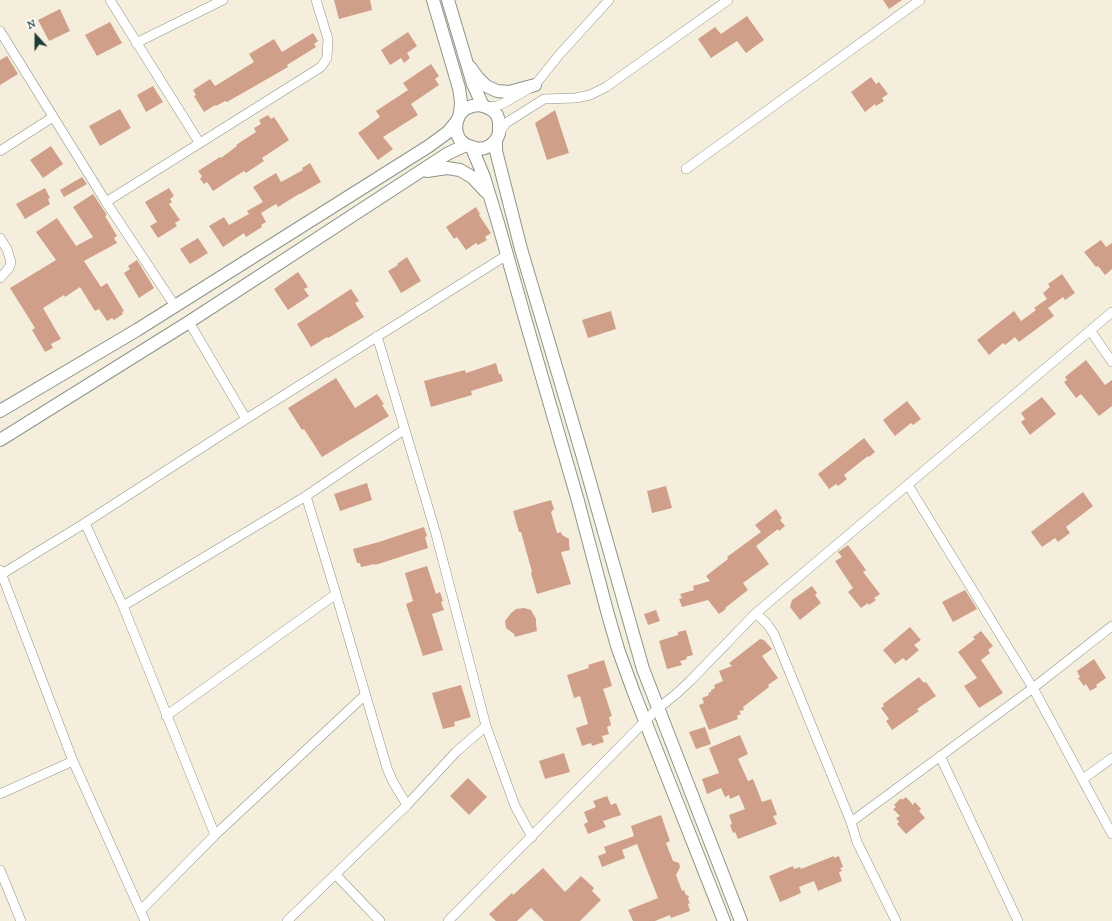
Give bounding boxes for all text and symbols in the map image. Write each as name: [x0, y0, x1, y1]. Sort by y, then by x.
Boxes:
north arrow: [16, 16, 56, 56]
text: N: [25, 17, 38, 32]

